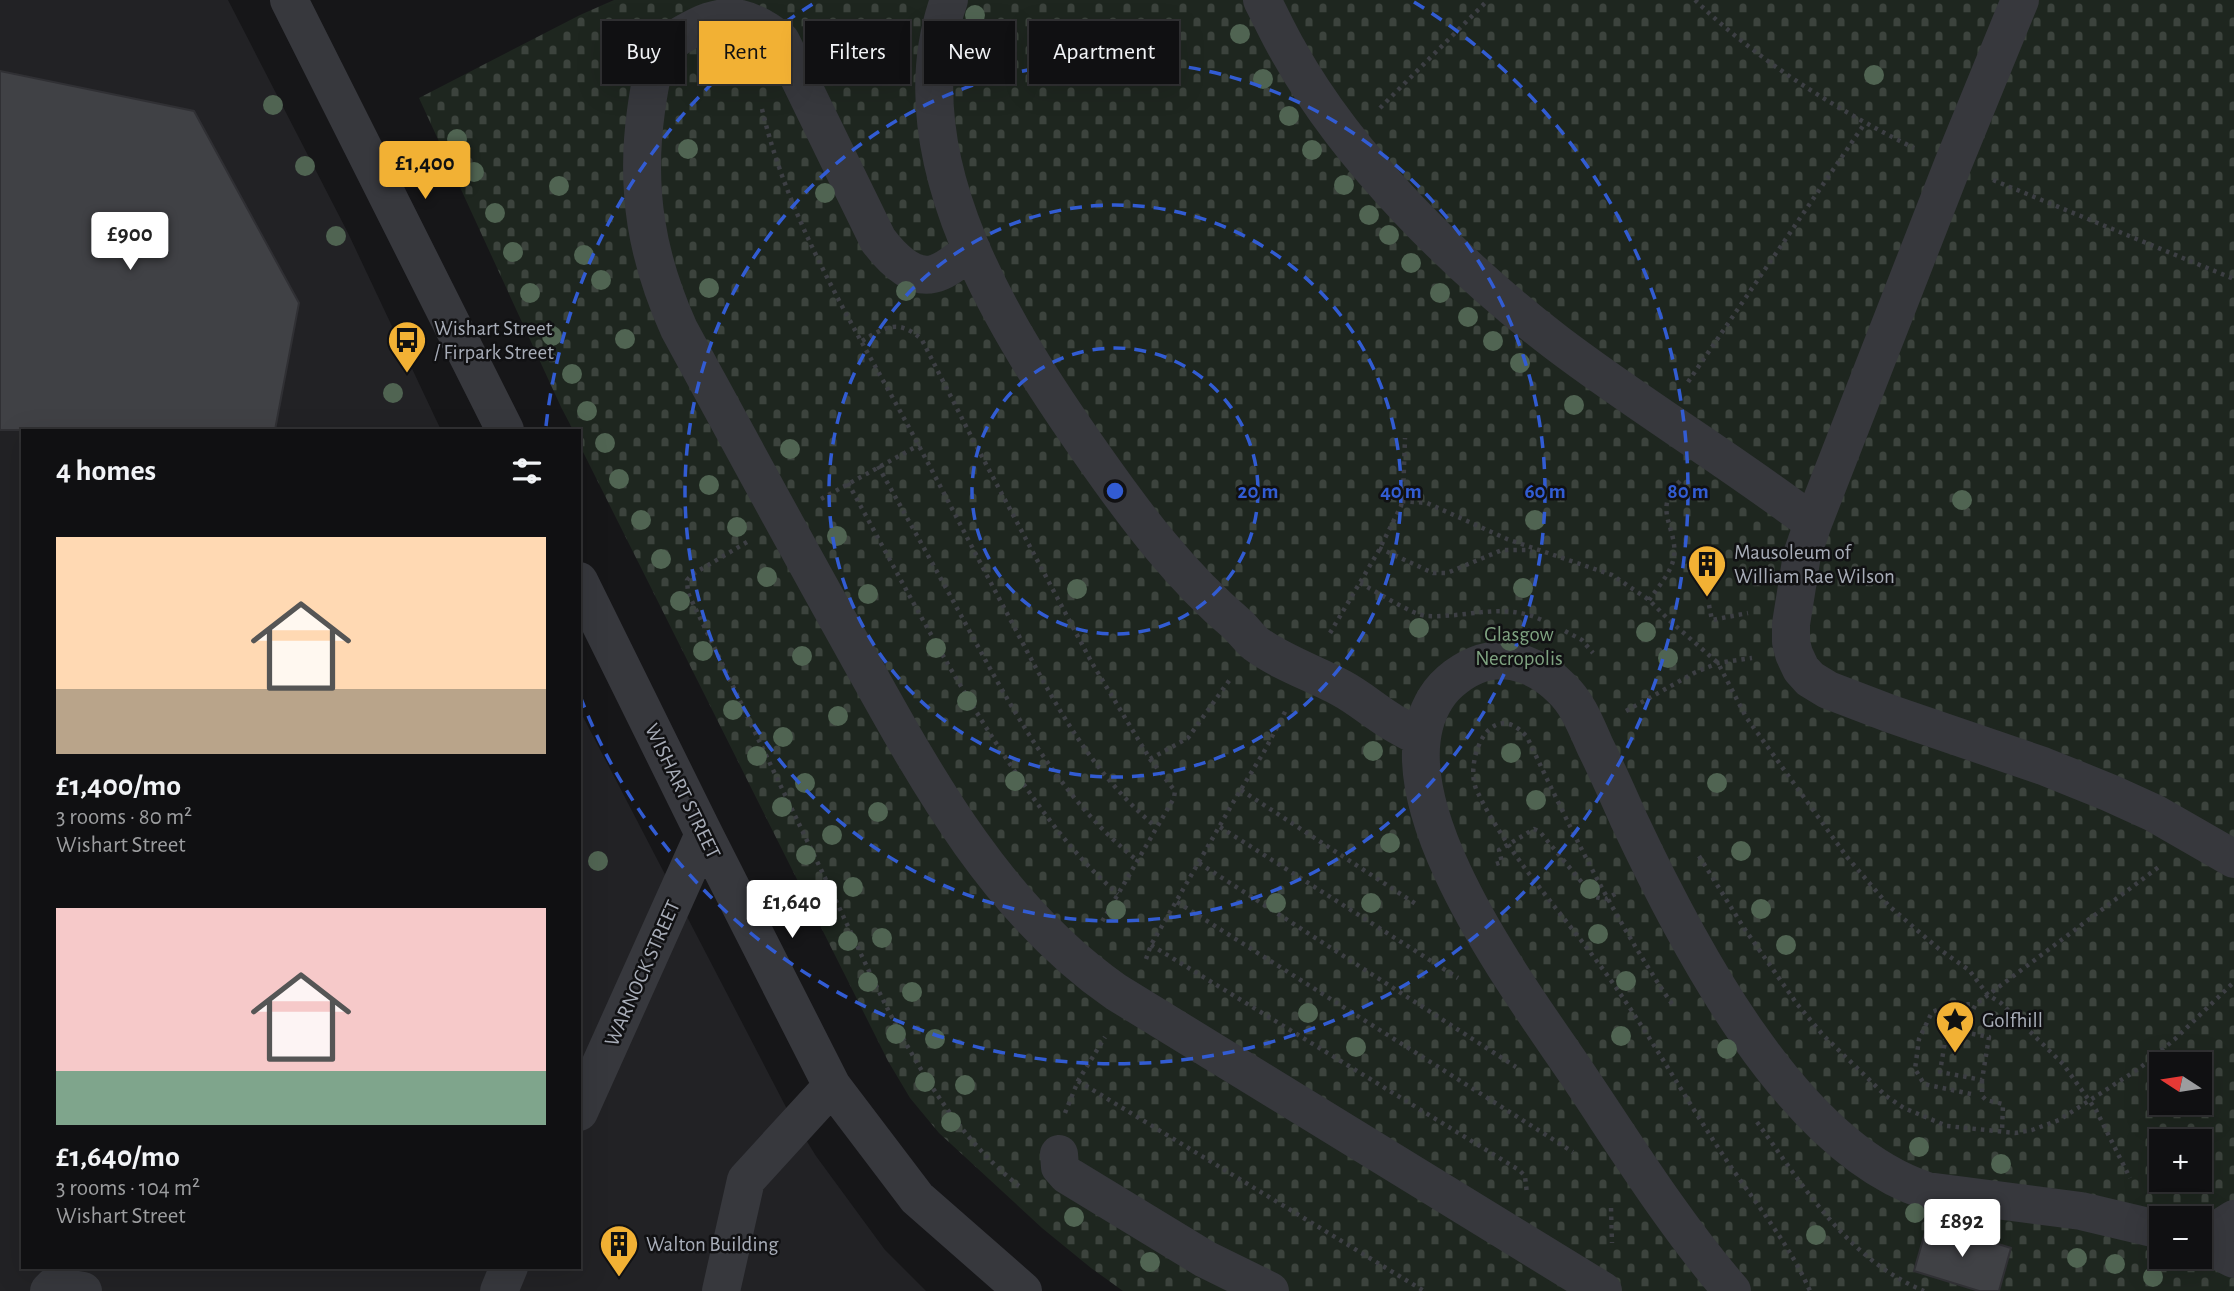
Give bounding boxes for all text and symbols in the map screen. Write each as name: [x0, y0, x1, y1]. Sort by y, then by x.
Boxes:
chip: Buy: [602, 21, 685, 84]
chip: Rent: [699, 21, 791, 84]
chip: Filters: [805, 21, 910, 84]
chip: New: [924, 21, 1015, 84]
chip: Apartment: [1029, 21, 1179, 84]
pin: £1,400: [368, 142, 482, 201]
text: £1,400: [395, 152, 455, 175]
pin: £900: [89, 212, 171, 272]
text: £900: [107, 223, 153, 246]
place label: Wishart Street / Firpark Street: [434, 318, 554, 363]
bus stop icon: Wishart Street / Firpark Street: [386, 319, 428, 374]
icon: filters: [508, 452, 546, 490]
text: 4 homes: [56, 456, 156, 486]
centre of rings: [1103, 479, 1127, 503]
text: 20 m: [1238, 481, 1278, 502]
text: 40 m: [1380, 481, 1422, 502]
text: 60 m: [1524, 481, 1566, 502]
text: 80 m: [1667, 481, 1709, 502]
place label: Mausoleum of William Rae Wilson: [1734, 542, 1895, 587]
building icon: Mausoleum of William Rae Wilson: [1686, 543, 1728, 598]
icon: home: [238, 583, 364, 709]
park label: Glasgow Necropolis: [1475, 624, 1563, 669]
street label: WISHART STREET: [641, 720, 724, 862]
text: £1,400/mo: [56, 771, 181, 801]
text: 3 rooms · 80 m²: [56, 806, 192, 829]
text: Wishart Street: [56, 834, 186, 857]
pin: £1,640: [735, 880, 849, 940]
text: £1,640: [763, 891, 821, 914]
street label: WARNOCK STREET: [601, 897, 684, 1049]
icon: home: [238, 954, 364, 1080]
place icon: Golfhill: [1934, 999, 1976, 1054]
place label: Golfhill: [1982, 1010, 2043, 1031]
north arrow: [2149, 1052, 2212, 1115]
map controls: [2149, 1052, 2212, 1269]
button: +: [2149, 1129, 2212, 1192]
text: £1,640/mo: [56, 1142, 180, 1172]
text: 3 rooms · 104 m²: [56, 1177, 200, 1200]
pin: £892: [1921, 1200, 2003, 1259]
text: Wishart Street: [56, 1205, 186, 1228]
button: −: [2149, 1206, 2212, 1269]
text: £892: [1940, 1210, 1984, 1233]
building icon: Walton Building: [598, 1223, 640, 1278]
place label: Walton Building: [646, 1234, 779, 1255]

